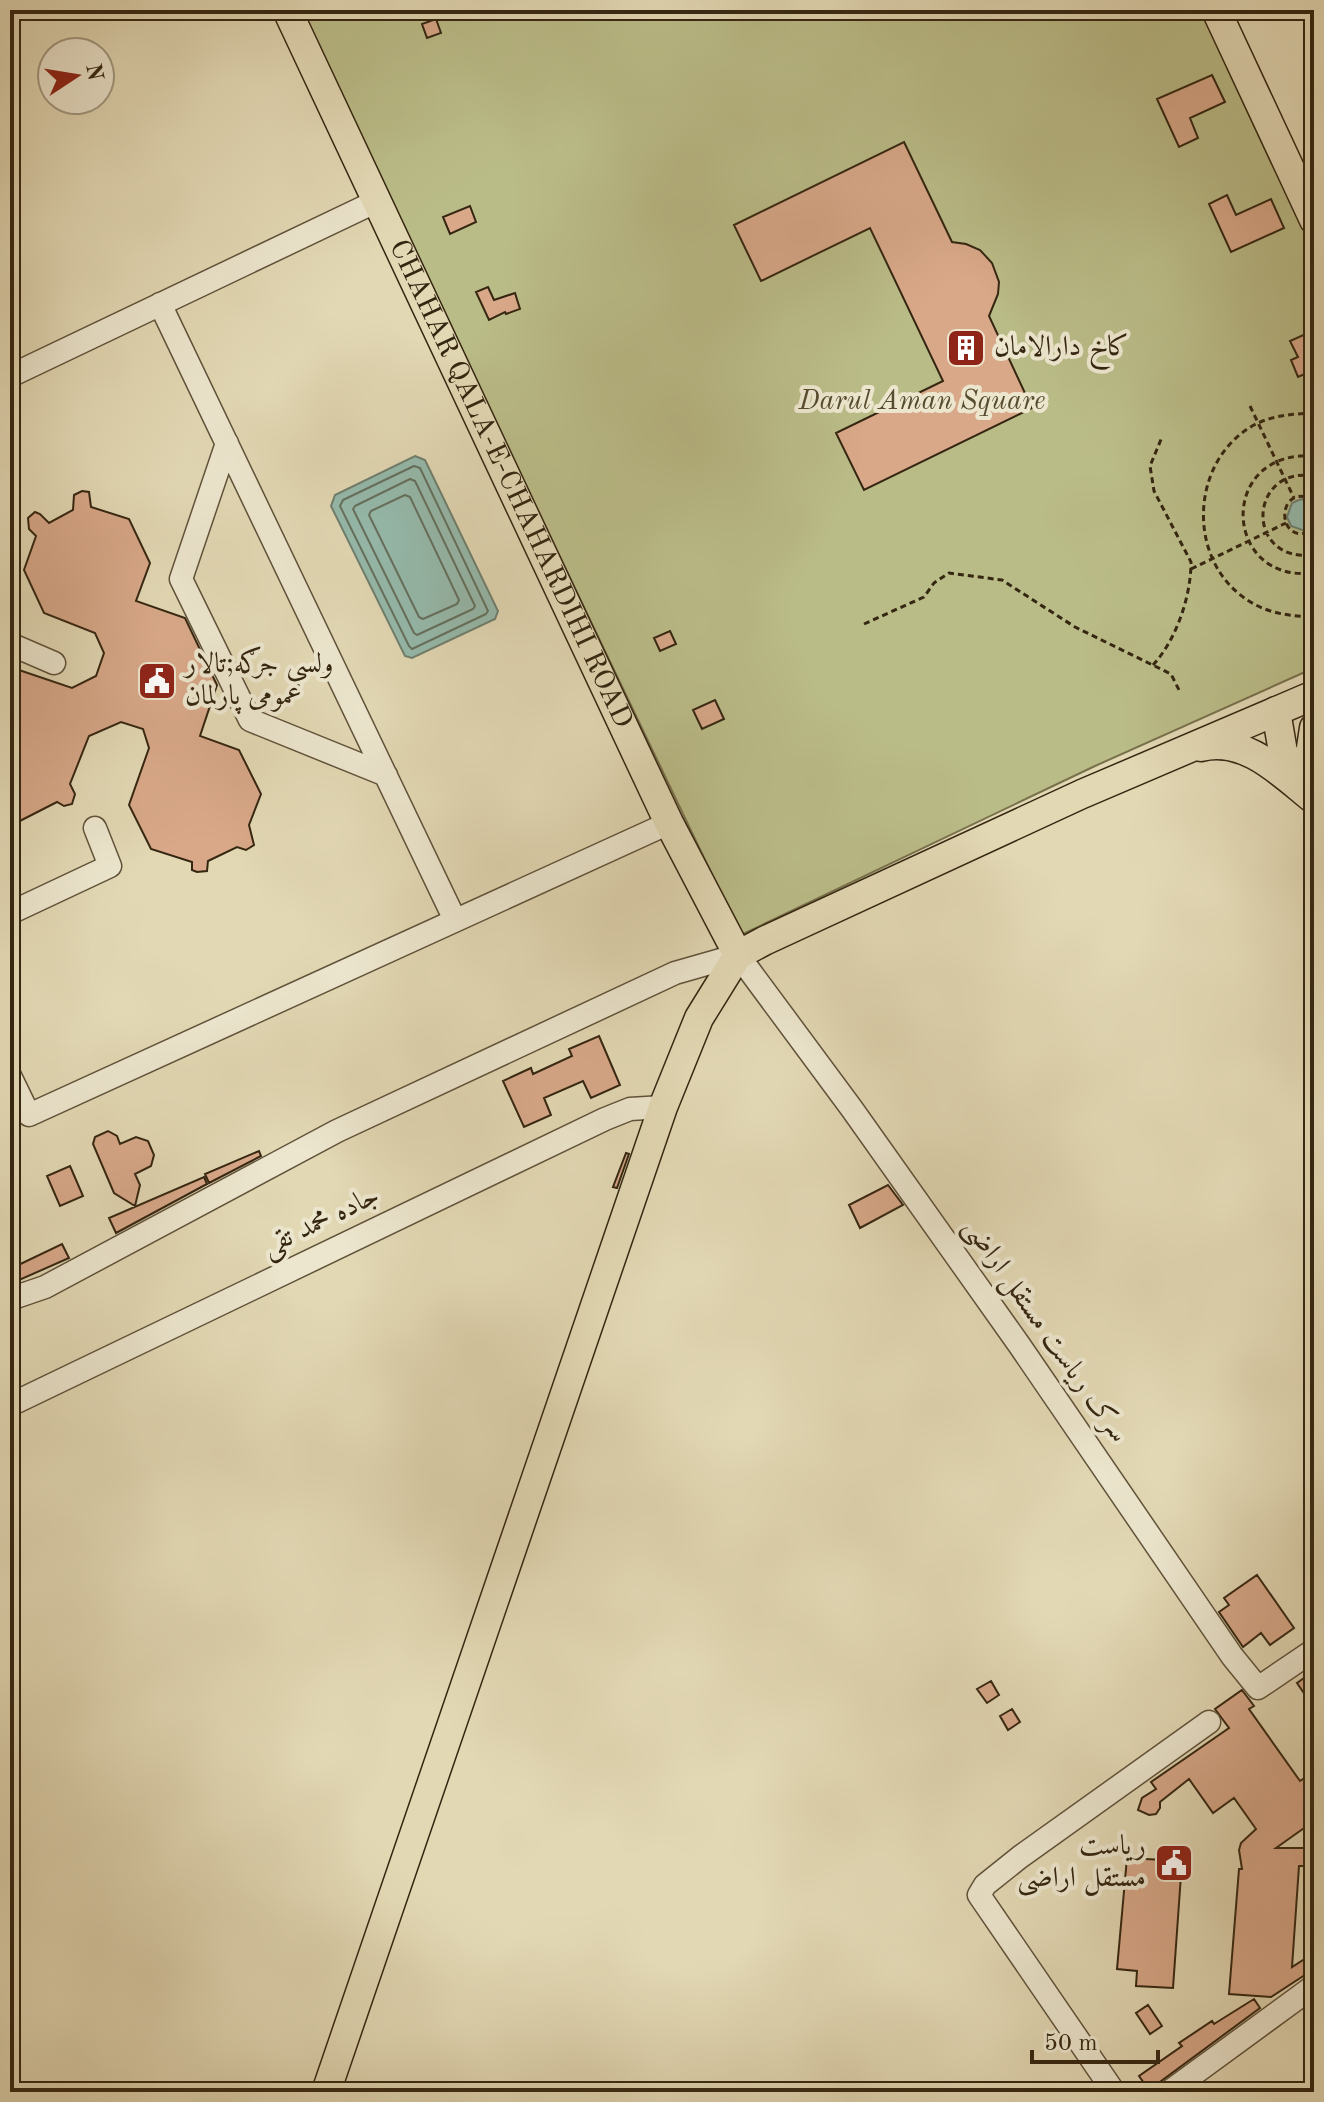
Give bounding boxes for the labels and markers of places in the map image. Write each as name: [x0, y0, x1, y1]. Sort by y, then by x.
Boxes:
building icon: کاخ دارالامان: [945, 327, 987, 369]
place label: کاخ دارالامان: [994, 332, 1129, 371]
place label: ولسي جرګه;تالار عمومی پارلمان: [182, 646, 333, 715]
public building icon: ولسي جرګه;تالار عمومی پارلمان: [136, 660, 178, 702]
place label: ریاست مستقل اراضی: [1017, 1833, 1146, 1896]
public building icon: ریاست مستقل اراضی: [1153, 1842, 1195, 1884]

